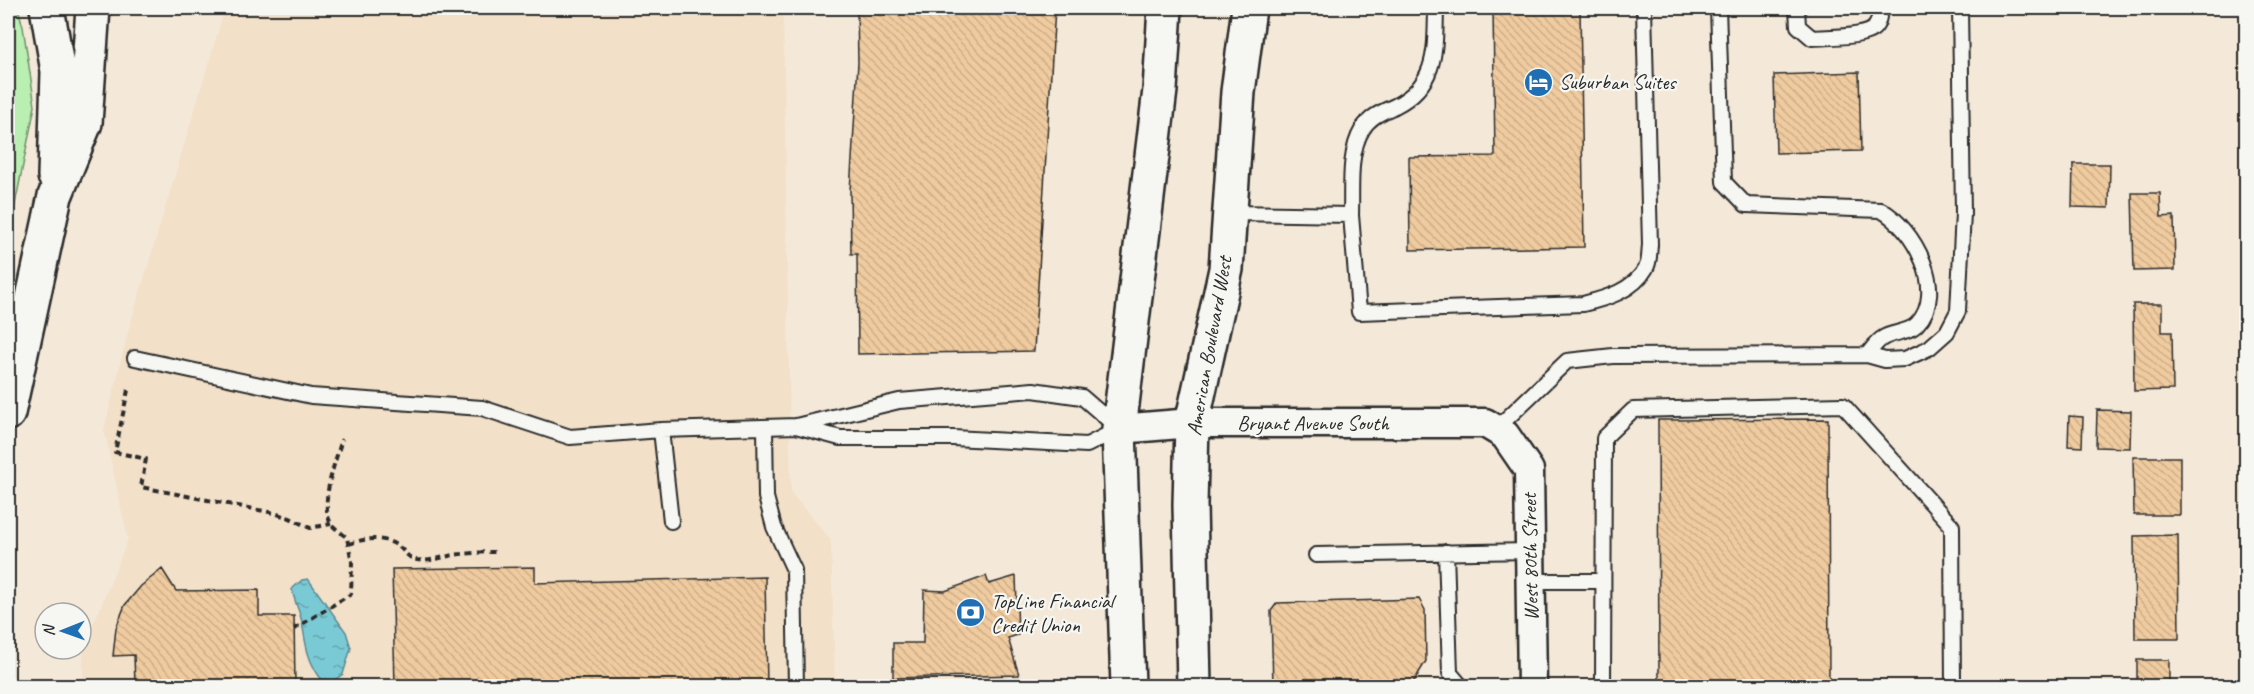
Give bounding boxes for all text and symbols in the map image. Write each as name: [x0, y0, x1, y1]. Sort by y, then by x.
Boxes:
hotel icon: Suburban Suites: [1522, 66, 1554, 98]
place label: Suburban Suites: [1559, 69, 1677, 95]
street label: American Boulevard West: [1180, 253, 1238, 437]
street label: Bryant Avenue South: [1237, 410, 1390, 436]
street label: West 80th Street: [1516, 491, 1544, 621]
place label: TopLine Financial Credit Union: [991, 588, 1117, 638]
bank icon: TopLine Financial Credit Union: [954, 597, 986, 629]
north arrow: [33, 601, 93, 661]
text: N: [39, 623, 59, 636]

